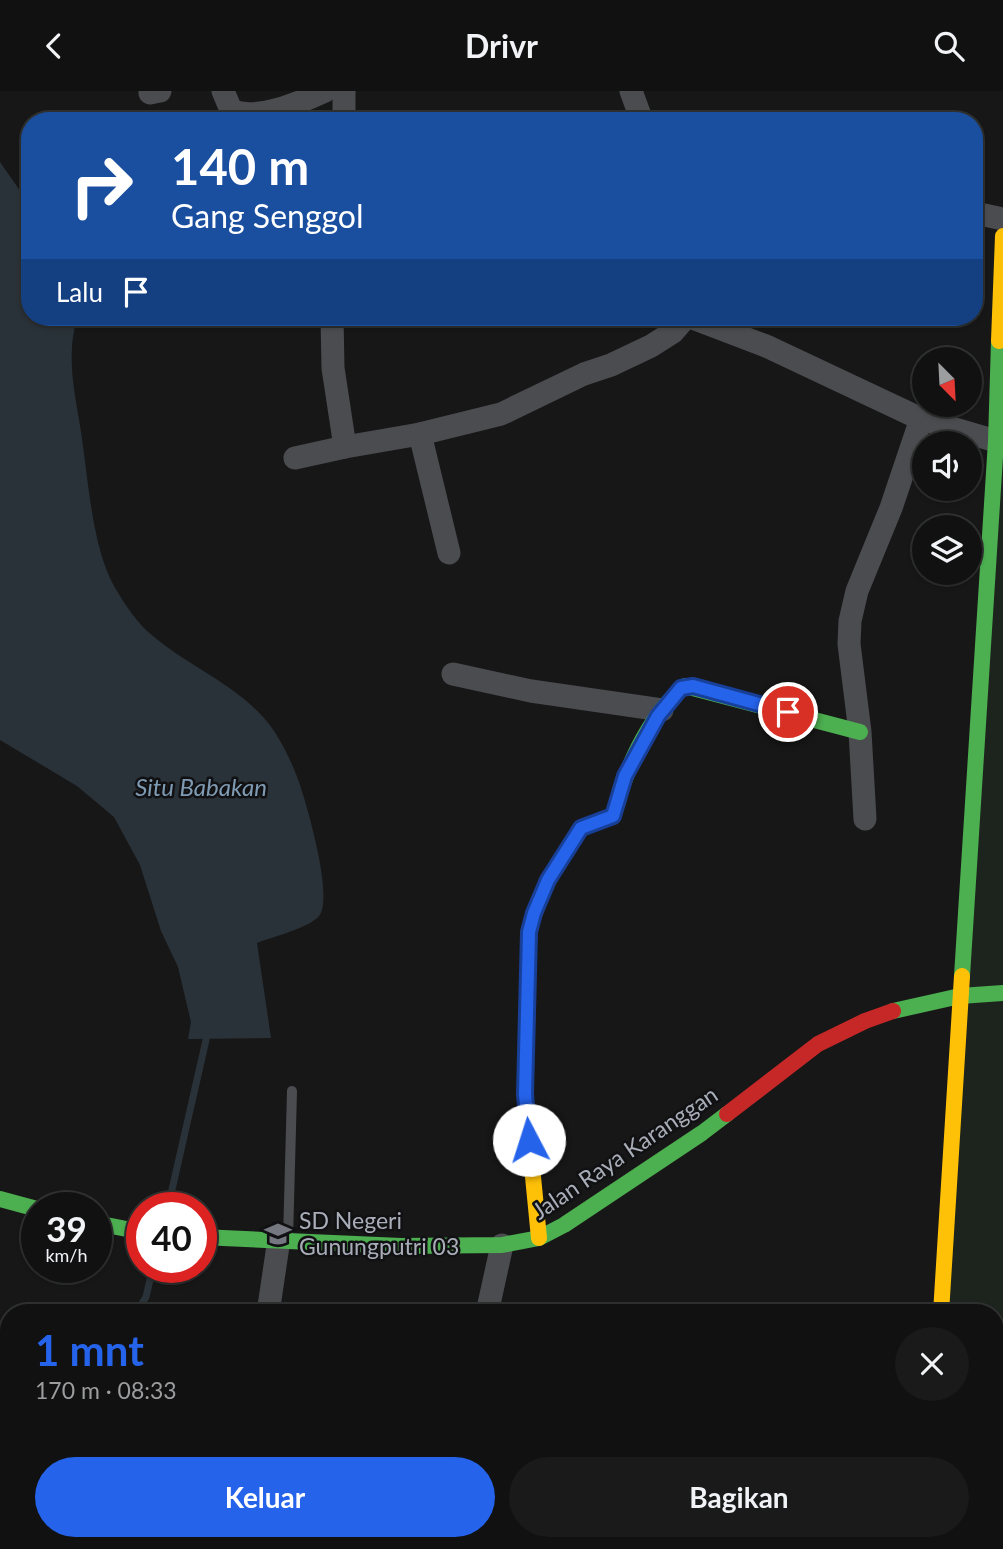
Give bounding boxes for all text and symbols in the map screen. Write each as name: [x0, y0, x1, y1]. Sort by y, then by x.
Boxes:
text: Drivr: [465, 26, 538, 65]
icon: back: [35, 27, 73, 65]
icon: search: [930, 27, 968, 65]
text: 140 m: [171, 137, 309, 195]
icon: right: [56, 140, 147, 231]
text: Gang Senggol: [171, 196, 364, 235]
icon: arrive: [117, 273, 155, 311]
text: Lalu: [56, 276, 103, 308]
north arrow: [912, 347, 982, 417]
map controls: [912, 347, 982, 585]
button: sound: [912, 431, 982, 501]
button: layers: [912, 515, 982, 585]
pin: [758, 682, 818, 742]
icon: arrive: [769, 693, 807, 731]
water label: Situ Babakan: [135, 772, 267, 801]
street label: Jalan Raya Karanggan: [526, 1080, 723, 1225]
position arrow: [492, 1103, 566, 1177]
speed limit sign: 40: [126, 1192, 217, 1283]
place label: SD Negeri Gunungputri 03: [299, 1206, 459, 1260]
text: 39: [46, 1207, 87, 1249]
school or university icon: SD Negeri Gunungputri 03: [263, 1219, 293, 1249]
text: km/h: [45, 1244, 88, 1266]
text: 1 mnt: [35, 1325, 144, 1375]
button: close: [895, 1327, 969, 1401]
text: 170 m · 08:33: [35, 1376, 177, 1404]
button: Keluar: [35, 1457, 495, 1537]
button: Bagikan: [509, 1457, 969, 1537]

